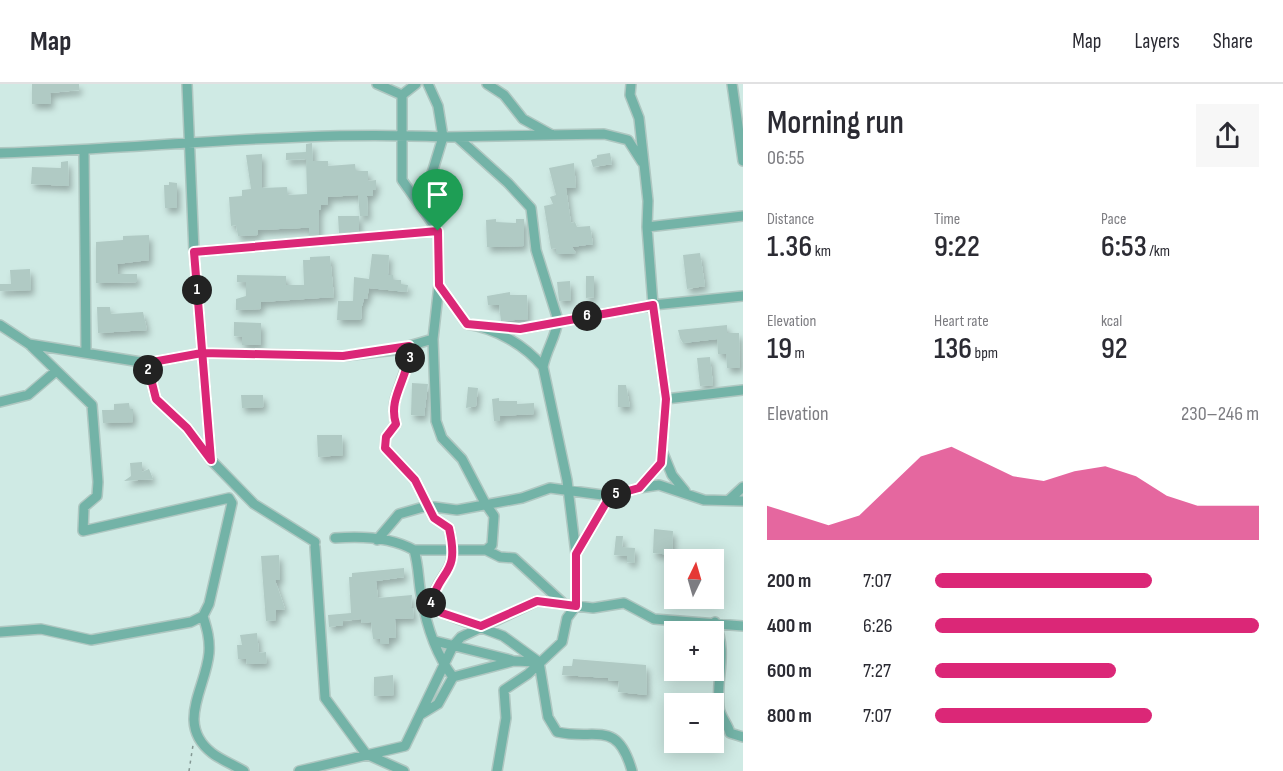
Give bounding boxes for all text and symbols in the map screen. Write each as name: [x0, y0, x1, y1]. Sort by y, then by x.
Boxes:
text: Map: [30, 25, 71, 58]
text: Map: [1072, 29, 1101, 54]
text: Layers: [1134, 29, 1180, 54]
text: Share: [1213, 29, 1253, 54]
text: Morning run: [767, 103, 904, 143]
button: share: [1196, 104, 1259, 167]
text: 06:55: [767, 146, 805, 170]
pin: [412, 169, 463, 231]
icon: arrive: [421, 178, 454, 211]
text: Distance: [767, 210, 814, 229]
text: Time: [934, 210, 960, 229]
text: Pace: [1101, 210, 1126, 229]
text: 1.36: [767, 229, 812, 265]
text: 9:22: [934, 229, 980, 265]
text: 6:53: [1101, 229, 1147, 265]
text: km: [812, 242, 831, 261]
text: /km: [1147, 242, 1170, 261]
pin: 1: [182, 275, 212, 305]
text: 1: [194, 280, 200, 299]
pin: 6: [572, 301, 602, 331]
text: 6: [583, 306, 591, 325]
text: Elevation: [767, 312, 816, 331]
text: Heart rate: [934, 312, 989, 331]
text: kcal: [1101, 312, 1122, 331]
text: 19: [767, 331, 792, 367]
text: 136: [934, 331, 972, 367]
text: 92: [1101, 331, 1128, 367]
pin: 3: [395, 343, 425, 373]
text: m: [792, 344, 805, 363]
text: bpm: [972, 344, 998, 363]
text: 3: [406, 348, 414, 367]
pin: 2: [133, 355, 163, 385]
text: 2: [144, 360, 152, 379]
text: Elevation: [767, 402, 829, 426]
text: 230–246 m: [1181, 402, 1259, 426]
pin: 5: [601, 479, 631, 509]
text: 5: [612, 484, 620, 503]
north arrow: [664, 549, 724, 609]
map controls: [664, 549, 724, 753]
text: 200 m: [767, 569, 811, 593]
text: 7:07: [863, 569, 892, 593]
pin: 4: [416, 588, 446, 618]
text: 4: [427, 593, 435, 612]
text: 400 m: [767, 614, 812, 638]
text: 6:26: [863, 614, 893, 638]
button: +: [664, 621, 724, 681]
text: 600 m: [767, 659, 812, 683]
text: 7:27: [863, 659, 891, 683]
button: −: [664, 693, 724, 753]
text: 800 m: [767, 704, 812, 728]
text: 7:07: [863, 704, 892, 728]

